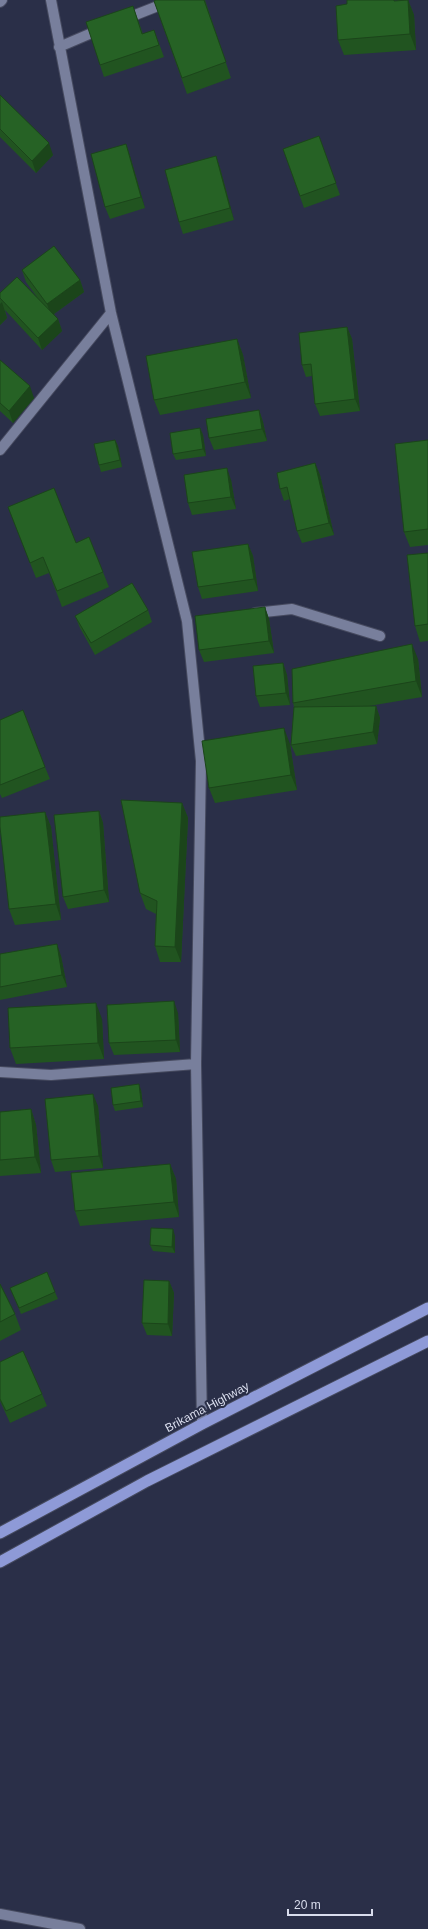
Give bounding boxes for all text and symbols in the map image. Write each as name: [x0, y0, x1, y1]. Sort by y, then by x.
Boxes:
street label: Brikama Highway: [162, 1379, 252, 1435]
scale bar: [288, 1891, 372, 1917]
text: 20 m: [294, 1898, 321, 1912]

